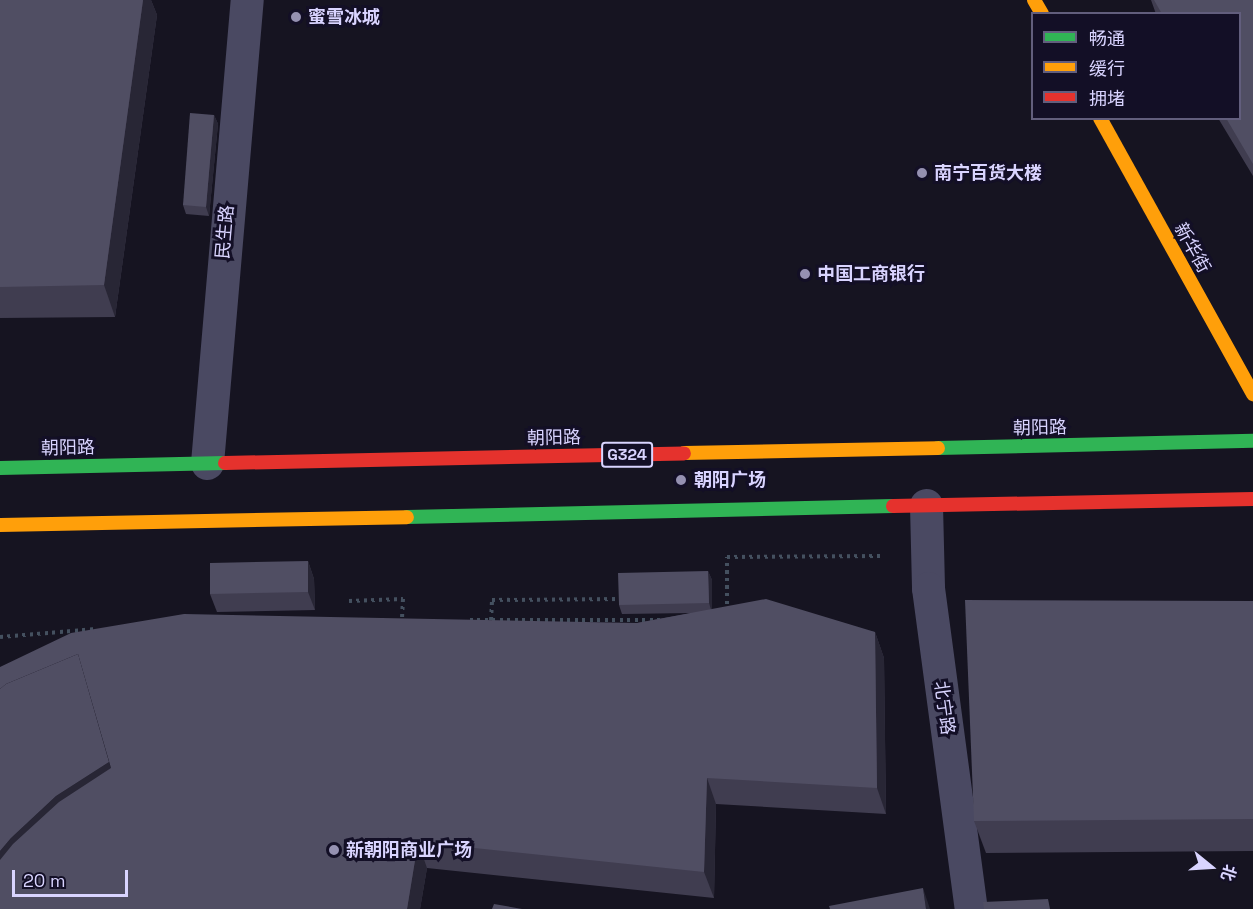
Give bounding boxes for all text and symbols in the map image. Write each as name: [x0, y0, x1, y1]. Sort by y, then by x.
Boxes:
place label: 蜜雪冰城: [308, 6, 380, 28]
marker: 蜜雪冰城: [289, 10, 303, 24]
legend: [1031, 12, 1241, 120]
text: 畅通: [1089, 27, 1125, 50]
text: 缓行: [1089, 57, 1125, 80]
text: 拥堵: [1089, 87, 1125, 110]
place label: 南宁百货大楼: [934, 162, 1042, 184]
marker: 南宁百货大楼: [915, 166, 929, 180]
street label: 民生路: [212, 204, 238, 260]
street label: 新华街: [1169, 219, 1215, 277]
place label: 中国工商银行: [817, 263, 925, 285]
marker: 中国工商银行: [798, 267, 812, 281]
street label: 朝阳路: [1013, 417, 1067, 439]
street label: 朝阳路: [527, 427, 581, 449]
street label: 朝阳路: [41, 437, 95, 459]
road number: G324: [600, 442, 654, 468]
place label: 朝阳广场: [694, 469, 766, 491]
marker: 朝阳广场: [672, 471, 690, 489]
street label: 北宁路: [930, 680, 958, 736]
north arrow: [1181, 837, 1241, 897]
place label: 新朝阳商业广场: [346, 839, 472, 861]
marker: 新朝阳商业广场: [327, 843, 341, 857]
scale bar: [15, 858, 130, 896]
text: 北: [1216, 862, 1241, 884]
text: 20 m: [23, 869, 66, 892]

